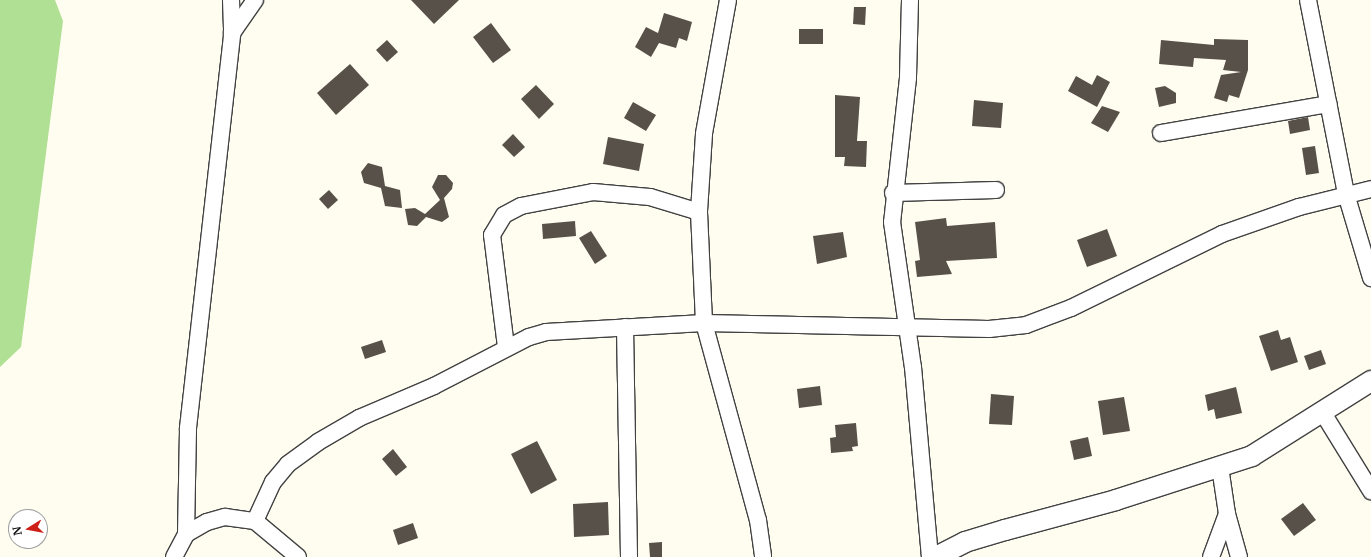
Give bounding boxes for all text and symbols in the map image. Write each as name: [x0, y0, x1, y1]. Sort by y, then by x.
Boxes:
north arrow: [8, 509, 48, 549]
text: N: [10, 525, 25, 537]

